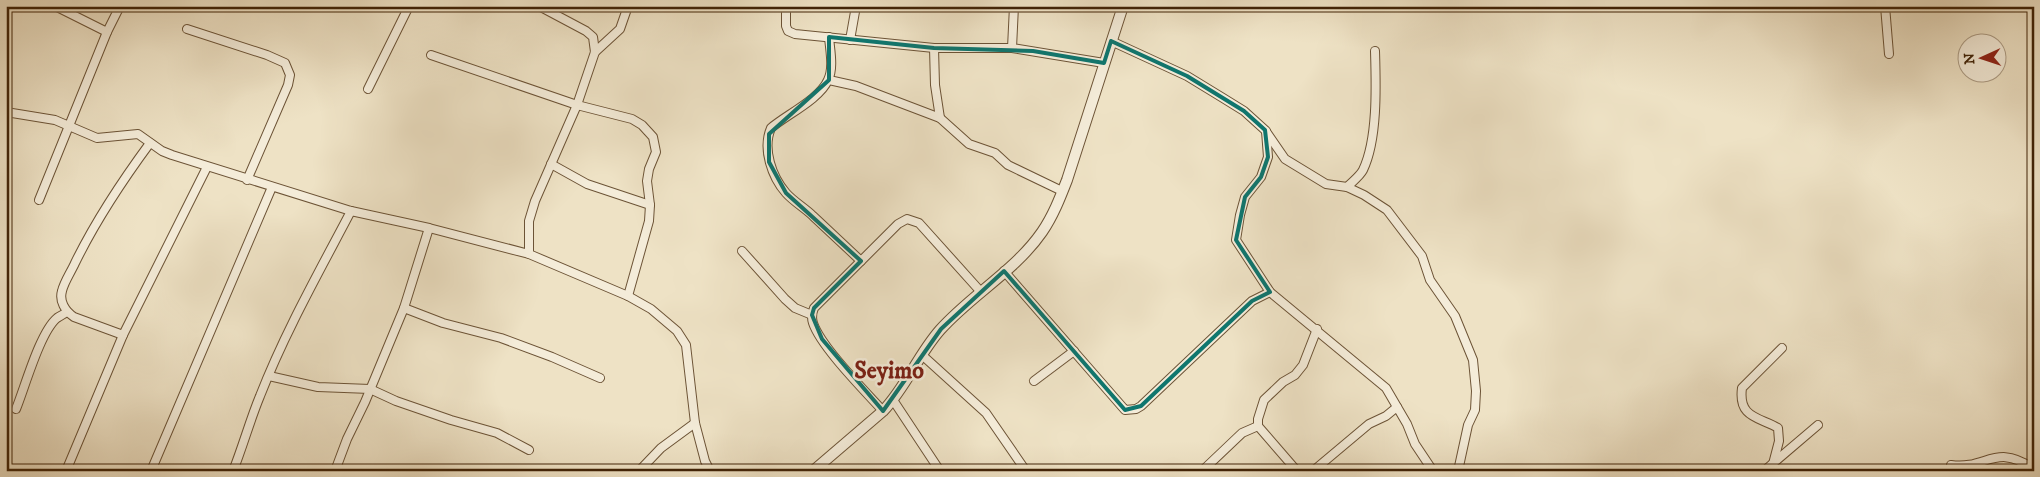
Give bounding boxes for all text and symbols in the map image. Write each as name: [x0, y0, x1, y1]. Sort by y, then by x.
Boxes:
north arrow: [1958, 32, 2008, 82]
text: N: [1961, 52, 1979, 65]
district label: Seyimo: [854, 356, 924, 386]

